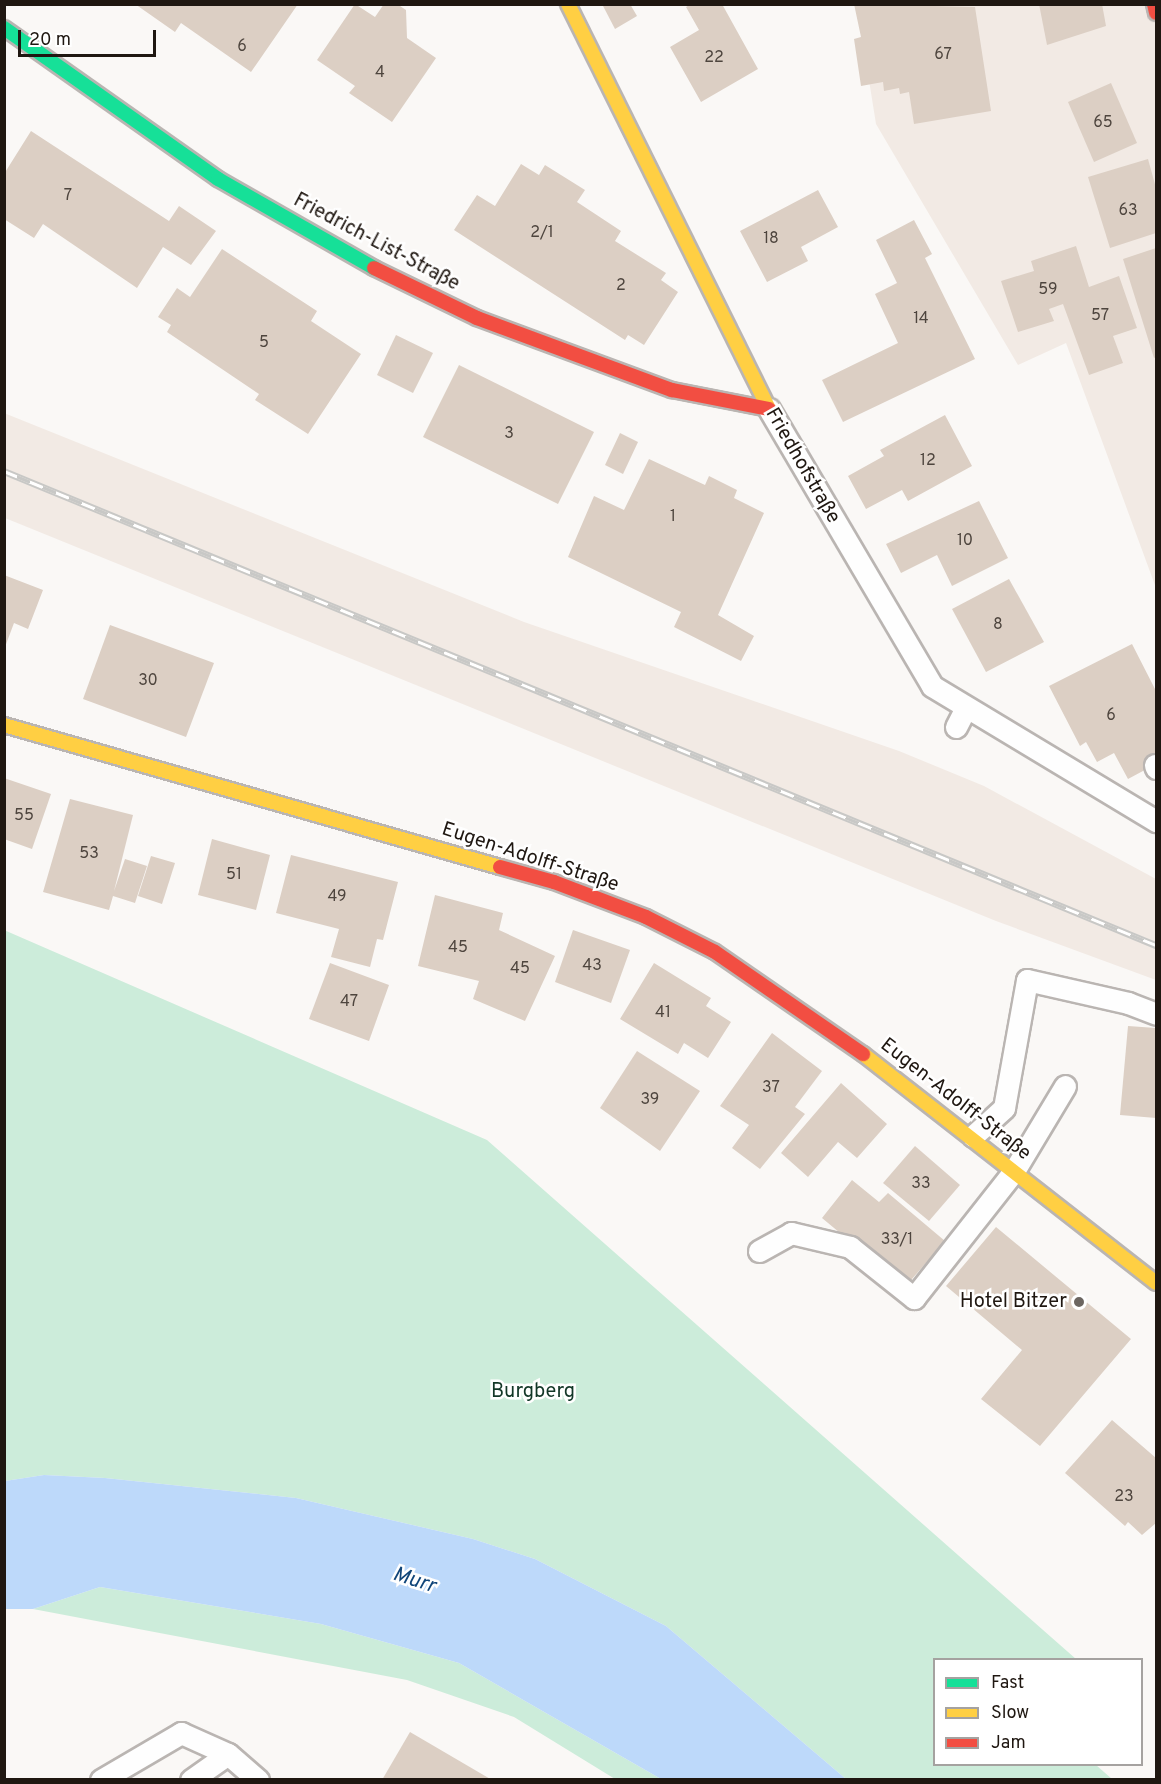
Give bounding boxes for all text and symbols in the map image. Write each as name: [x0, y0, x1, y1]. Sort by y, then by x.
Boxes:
scale bar: [21, 18, 159, 56]
text: 20 m: [29, 29, 71, 52]
house number: 6: [237, 37, 247, 57]
house number: 67: [934, 45, 952, 65]
house number: 22: [704, 48, 724, 68]
house number: 4: [375, 63, 385, 83]
house number: 65: [1093, 113, 1113, 133]
house number: 7: [64, 186, 72, 206]
street label: Friedrich-List-Straße: [289, 189, 463, 297]
house number: 63: [1118, 201, 1138, 221]
house number: 2/1: [530, 223, 554, 243]
house number: 18: [763, 229, 779, 249]
house number: 2: [616, 276, 626, 296]
house number: 59: [1038, 280, 1058, 300]
house number: 57: [1091, 306, 1109, 326]
house number: 14: [913, 309, 929, 329]
house number: 5: [259, 333, 269, 353]
street label: Friedhofstraße: [759, 404, 845, 528]
house number: 3: [504, 424, 514, 444]
house number: 12: [920, 451, 936, 471]
house number: 1: [670, 507, 676, 527]
house number: 10: [957, 531, 973, 551]
house number: 8: [993, 615, 1003, 635]
house number: 30: [138, 671, 158, 691]
house number: 6: [1106, 706, 1116, 726]
house number: 55: [14, 806, 34, 826]
street label: Eugen-Adolff-Straße: [438, 818, 622, 898]
house number: 53: [79, 844, 99, 864]
house number: 51: [226, 865, 242, 885]
house number: 49: [327, 887, 347, 907]
house number: 45: [448, 938, 468, 958]
house number: 43: [582, 956, 602, 976]
house number: 45: [510, 959, 530, 979]
house number: 47: [340, 992, 358, 1012]
house number: 41: [655, 1003, 671, 1023]
street label: Eugen-Adolff-Straße: [875, 1034, 1035, 1166]
house number: 37: [762, 1078, 780, 1098]
house number: 39: [641, 1090, 659, 1110]
house number: 33: [911, 1174, 931, 1194]
house number: 33/1: [881, 1230, 913, 1250]
place label: Hotel Bitzer: [960, 1290, 1067, 1314]
marker: Hotel Bitzer: [1072, 1295, 1086, 1309]
park label: Burgberg: [491, 1380, 575, 1404]
house number: 23: [1114, 1487, 1134, 1507]
water label: Murr: [389, 1562, 439, 1600]
legend: [933, 1658, 1143, 1766]
text: Fast: [991, 1672, 1024, 1695]
text: Slow: [991, 1702, 1029, 1725]
text: Jam: [991, 1732, 1026, 1755]

